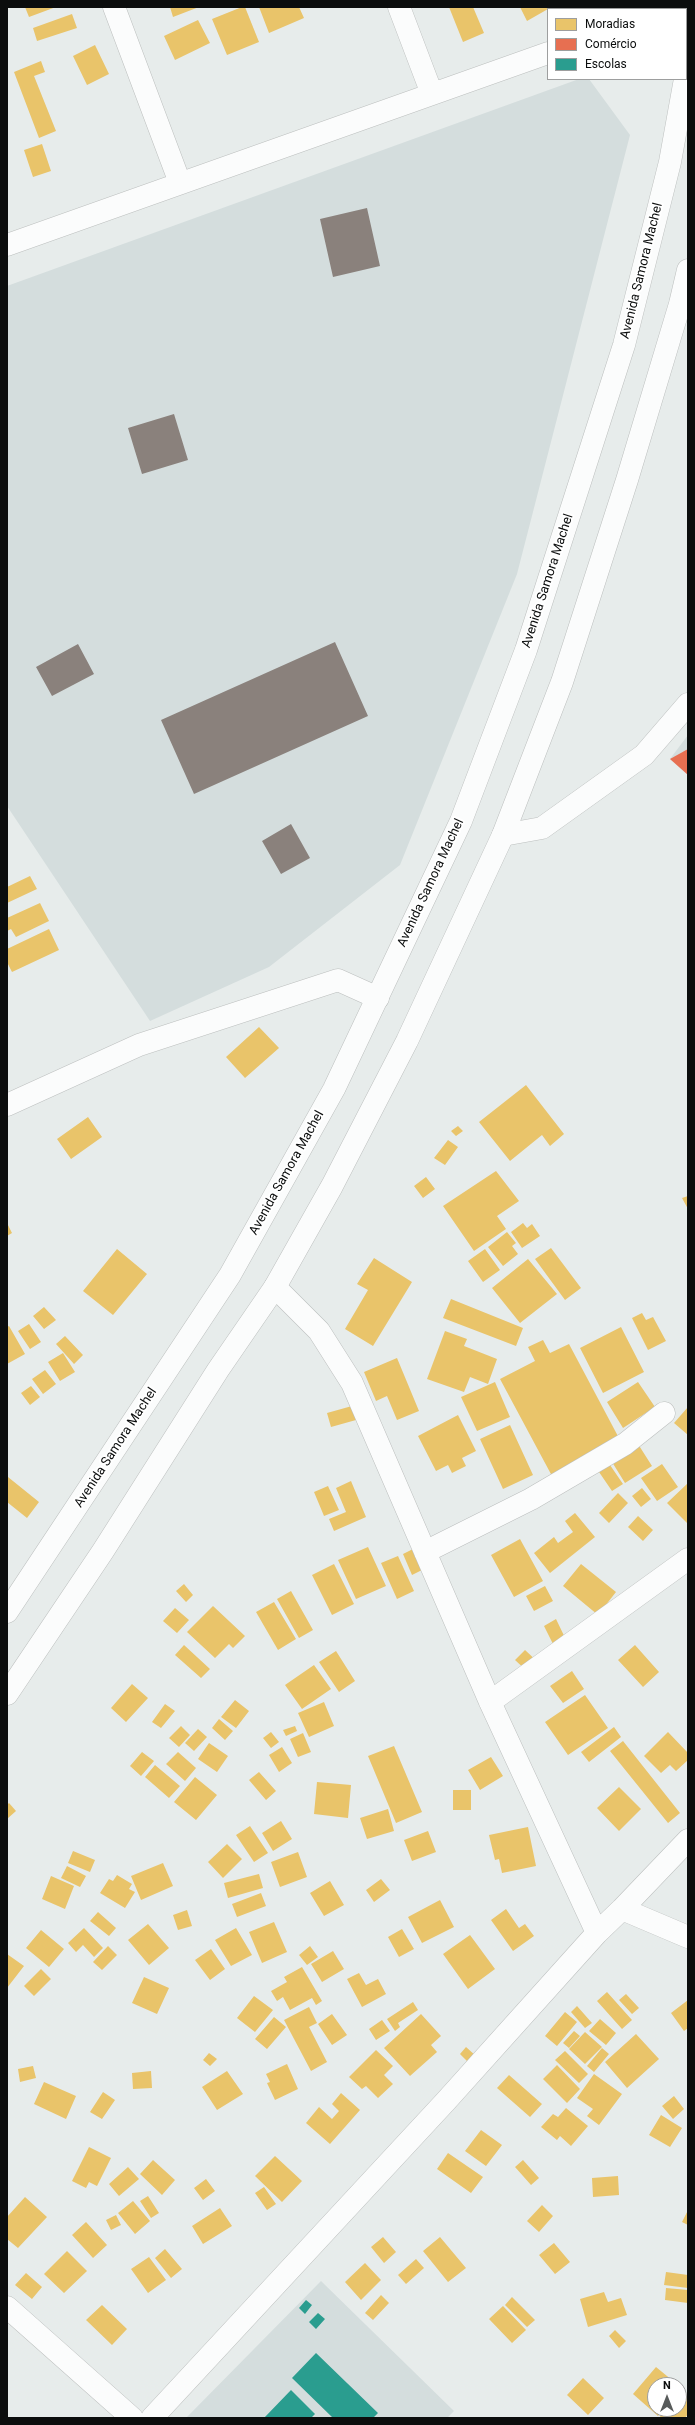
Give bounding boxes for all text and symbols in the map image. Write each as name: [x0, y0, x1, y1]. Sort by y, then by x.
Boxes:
legend: [547, 8, 687, 80]
text: Moradias: [585, 17, 635, 31]
text: Comércio: [585, 37, 637, 51]
text: Escolas: [585, 57, 627, 71]
street label: Avenida Samora Machel: [618, 201, 666, 341]
street label: Avenida Samora Machel: [519, 512, 577, 650]
street label: Avenida Samora Machel: [394, 816, 468, 950]
street label: Avenida Samora Machel: [246, 1108, 328, 1238]
street label: Avenida Samora Machel: [71, 1385, 161, 1511]
north arrow: [647, 2377, 687, 2417]
text: N: [663, 2379, 671, 2392]

